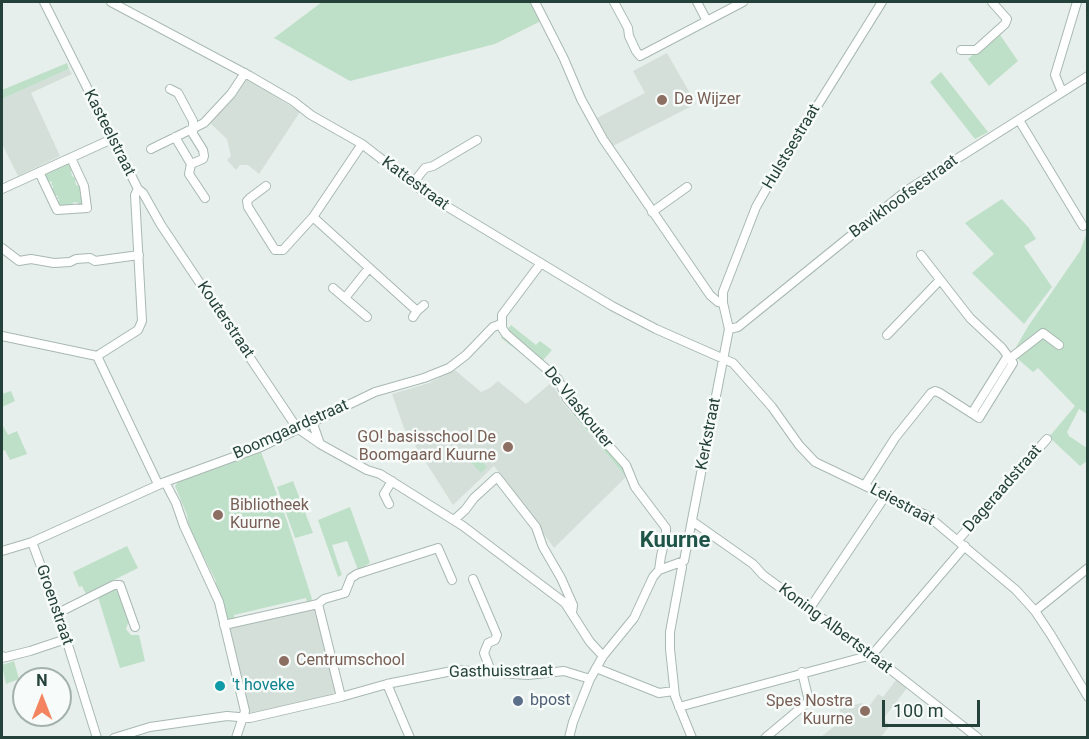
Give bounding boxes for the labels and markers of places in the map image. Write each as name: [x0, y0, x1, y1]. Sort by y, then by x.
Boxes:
place label: De Wijzer: [674, 90, 741, 110]
marker: De Wijzer: [655, 93, 669, 107]
place label: GO! basisschool De Boomgaard Kuurne: [357, 428, 496, 466]
marker: GO! basisschool De Boomgaard Kuurne: [501, 440, 515, 454]
place label: Bibliotheek Kuurne: [230, 496, 309, 534]
marker: Bibliotheek Kuurne: [211, 508, 225, 522]
place label: Centrumschool: [296, 651, 405, 671]
marker: Centrumschool: [277, 654, 291, 668]
place label: 't hoveke: [232, 676, 294, 696]
marker: 't hoveke: [213, 679, 227, 693]
place label: bpost: [530, 691, 571, 711]
place label: Spes Nostra Kuurne: [766, 692, 853, 730]
marker: bpost: [511, 694, 525, 708]
marker: Spes Nostra Kuurne: [858, 704, 872, 718]

